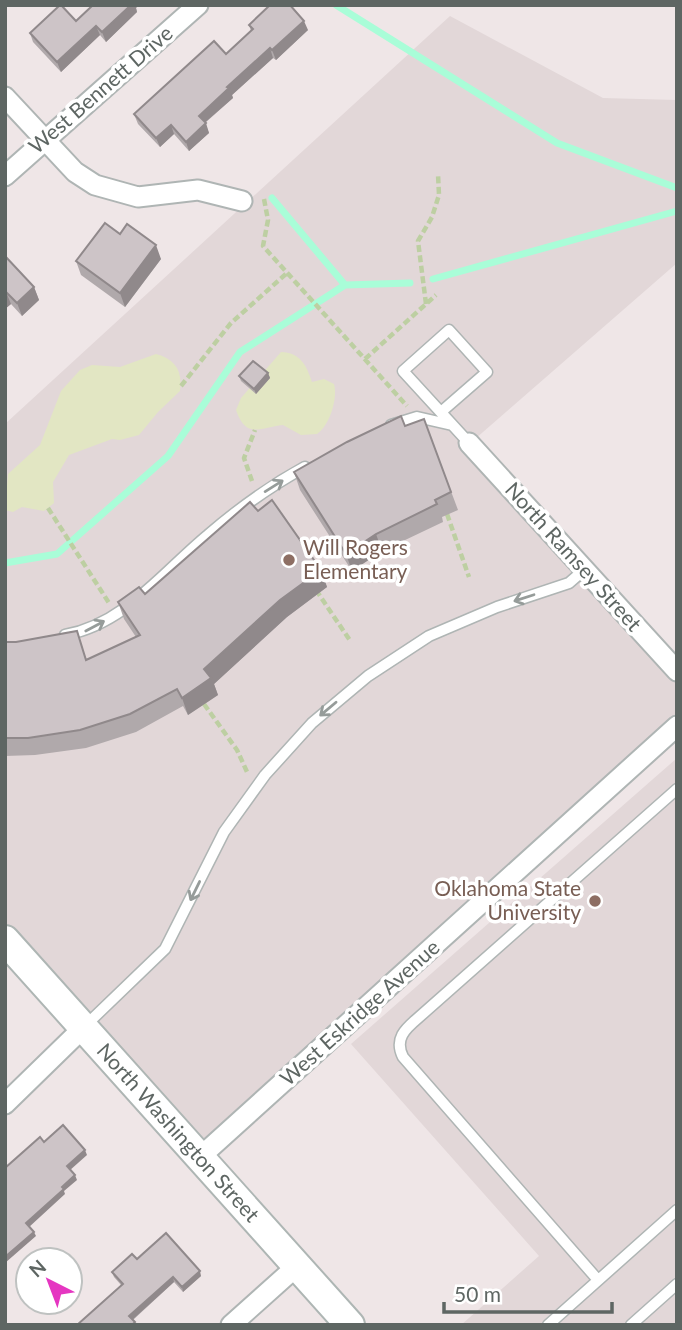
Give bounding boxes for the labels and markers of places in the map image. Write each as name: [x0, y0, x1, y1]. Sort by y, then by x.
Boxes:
place label: Will Rogers Elementary: [303, 534, 408, 583]
marker: Will Rogers Elementary: [281, 552, 297, 568]
place label: Oklahoma State University: [434, 875, 581, 924]
marker: Oklahoma State University: [587, 893, 603, 909]

